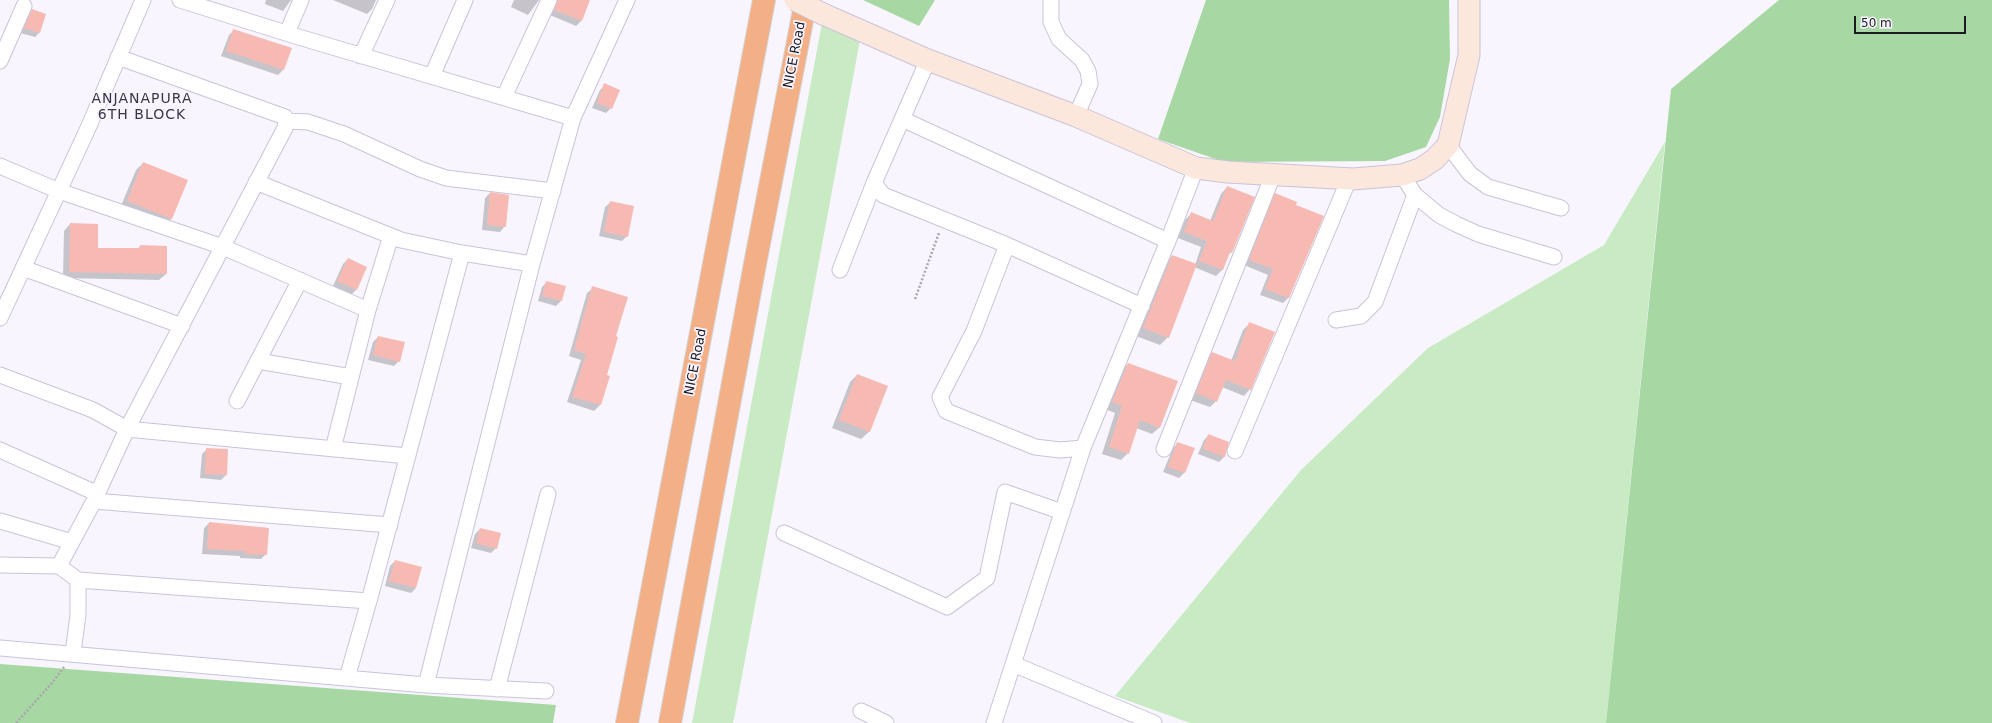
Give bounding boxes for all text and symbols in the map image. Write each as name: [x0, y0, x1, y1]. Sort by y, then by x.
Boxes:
scale bar: [1856, 8, 1968, 34]
text: 50 m: [1861, 16, 1892, 30]
street label: NICE Road: [781, 20, 809, 90]
district label: ANJANAPURA 6TH BLOCK: [92, 91, 192, 124]
street label: NICE Road: [682, 327, 710, 397]

